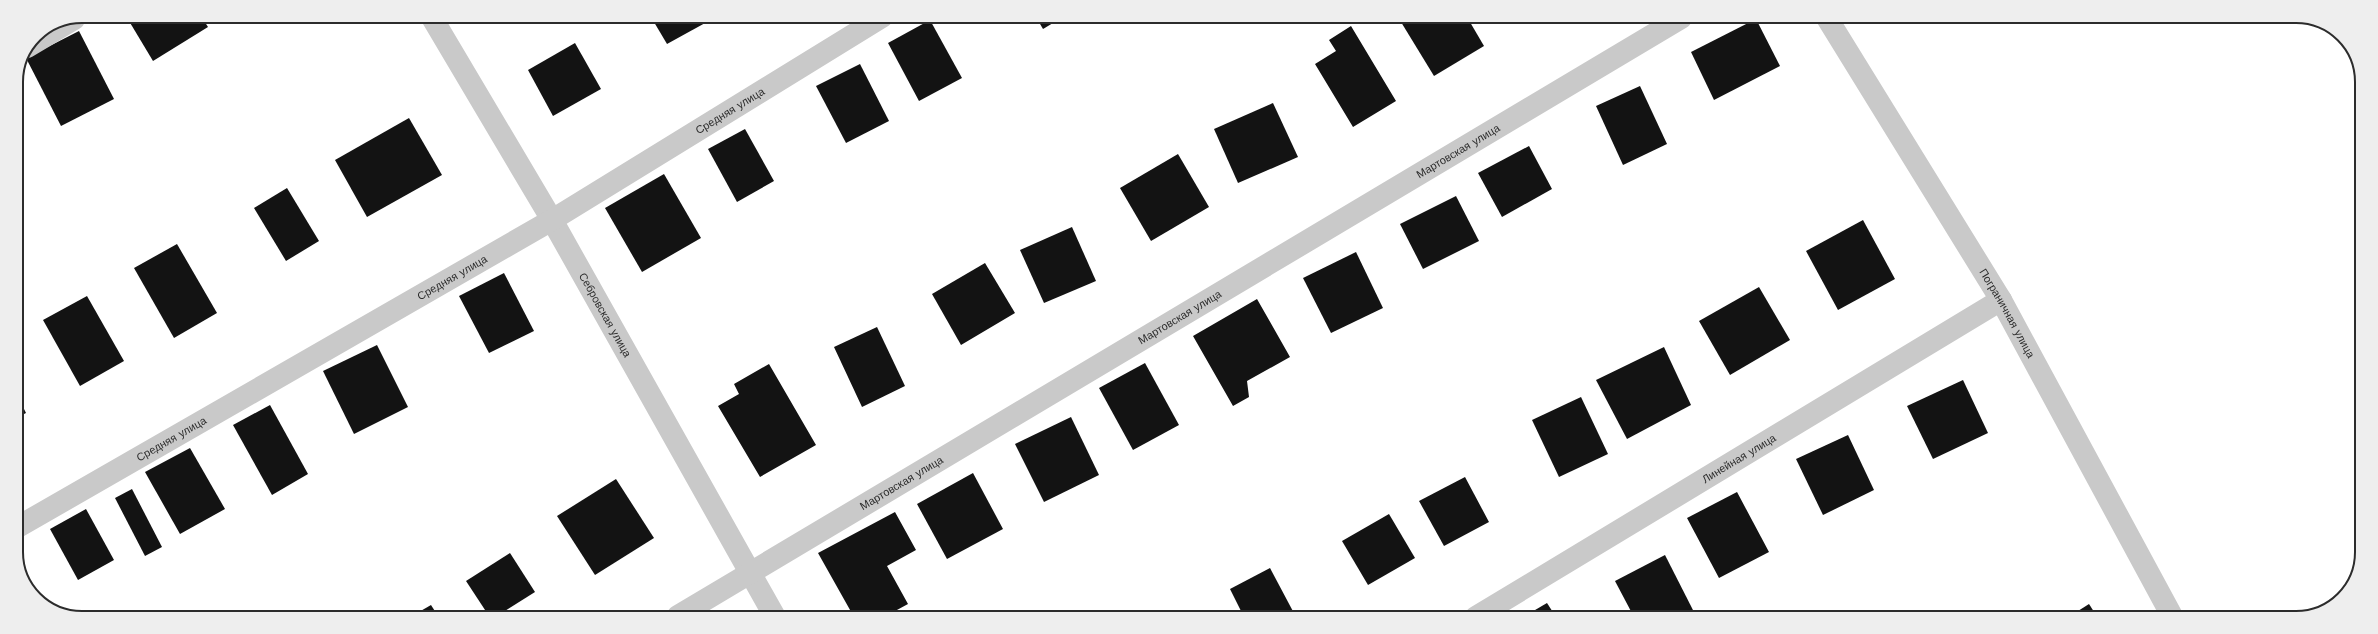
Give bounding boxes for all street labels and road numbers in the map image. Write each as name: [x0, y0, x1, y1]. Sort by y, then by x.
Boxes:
street label: Средняя улица: [693, 84, 768, 137]
street label: Мартовская улица: [1414, 121, 1503, 181]
street label: Средняя улица: [415, 252, 490, 303]
street label: Пограничная улица: [1976, 267, 2038, 361]
street label: Себровская улица: [576, 271, 634, 360]
street label: Мартовская улица: [1136, 287, 1225, 347]
street label: Средняя улица: [134, 414, 209, 464]
street label: Линейная улица: [1700, 431, 1779, 486]
street label: Мартовская улица: [858, 453, 946, 513]

